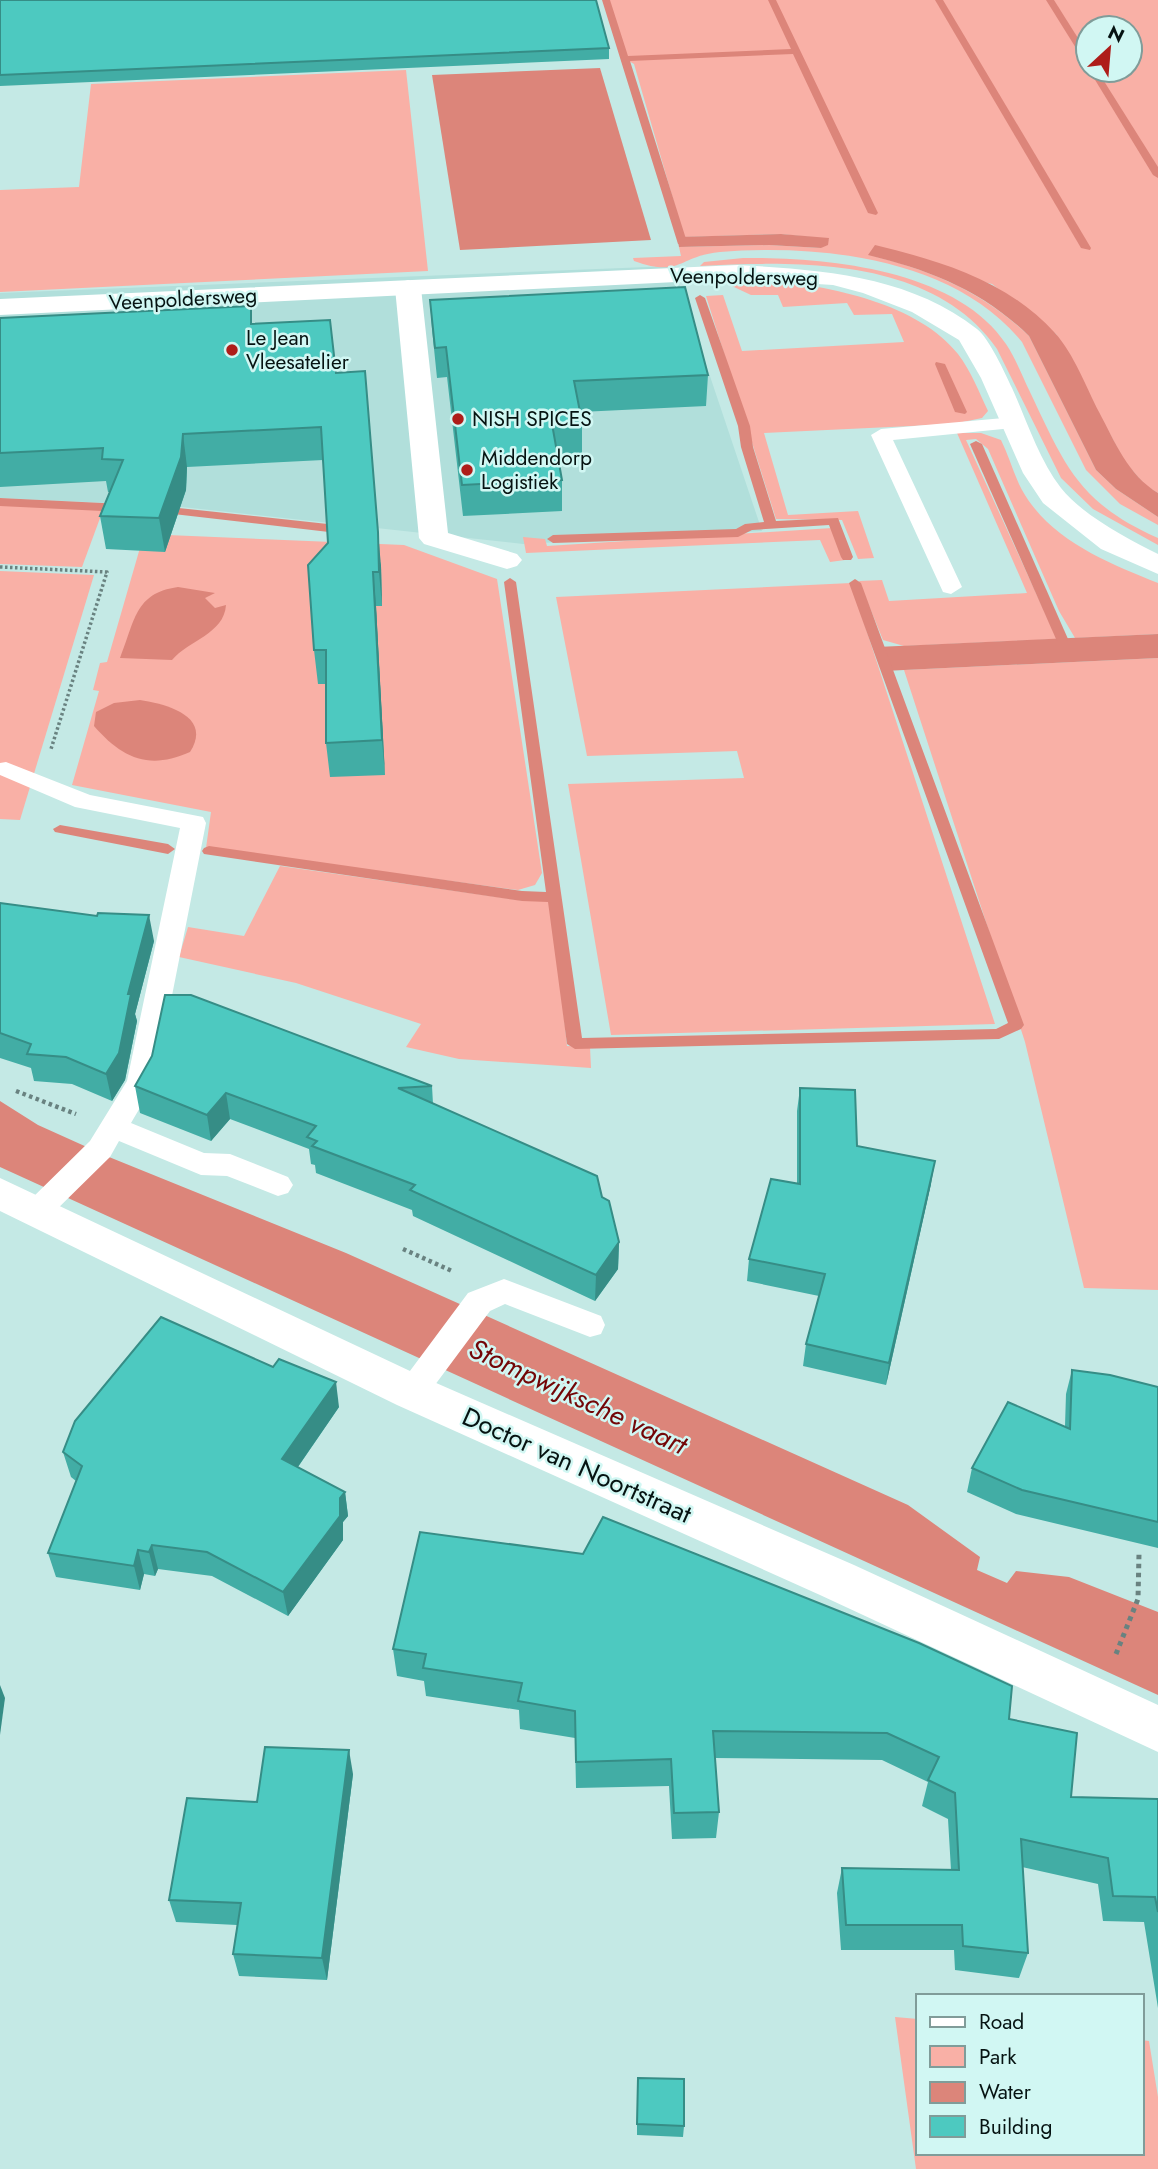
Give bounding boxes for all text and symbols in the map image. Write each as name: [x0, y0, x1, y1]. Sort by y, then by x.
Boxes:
north arrow: [1074, 14, 1144, 84]
text: N: [1104, 19, 1129, 50]
street label: Veenpoldersweg: [670, 261, 818, 293]
street label: Veenpoldersweg: [108, 280, 258, 318]
place label: Le Jean Vleesatelier: [246, 323, 350, 377]
marker: Le Jean Vleesatelier: [224, 342, 240, 358]
place label: NISH SPICES: [472, 404, 592, 434]
marker: NISH SPICES: [450, 411, 466, 427]
place label: Middendorp Logistiek: [481, 443, 592, 497]
marker: Middendorp Logistiek: [459, 462, 475, 478]
water label: Stompwijksche vaart: [462, 1328, 695, 1466]
street label: Doctor van Noortstraat: [456, 1397, 698, 1533]
legend: [916, 1994, 1144, 2155]
text: Road: [979, 2007, 1024, 2037]
text: Park: [979, 2042, 1017, 2072]
text: Water: [979, 2077, 1032, 2107]
text: Building: [979, 2112, 1052, 2142]

